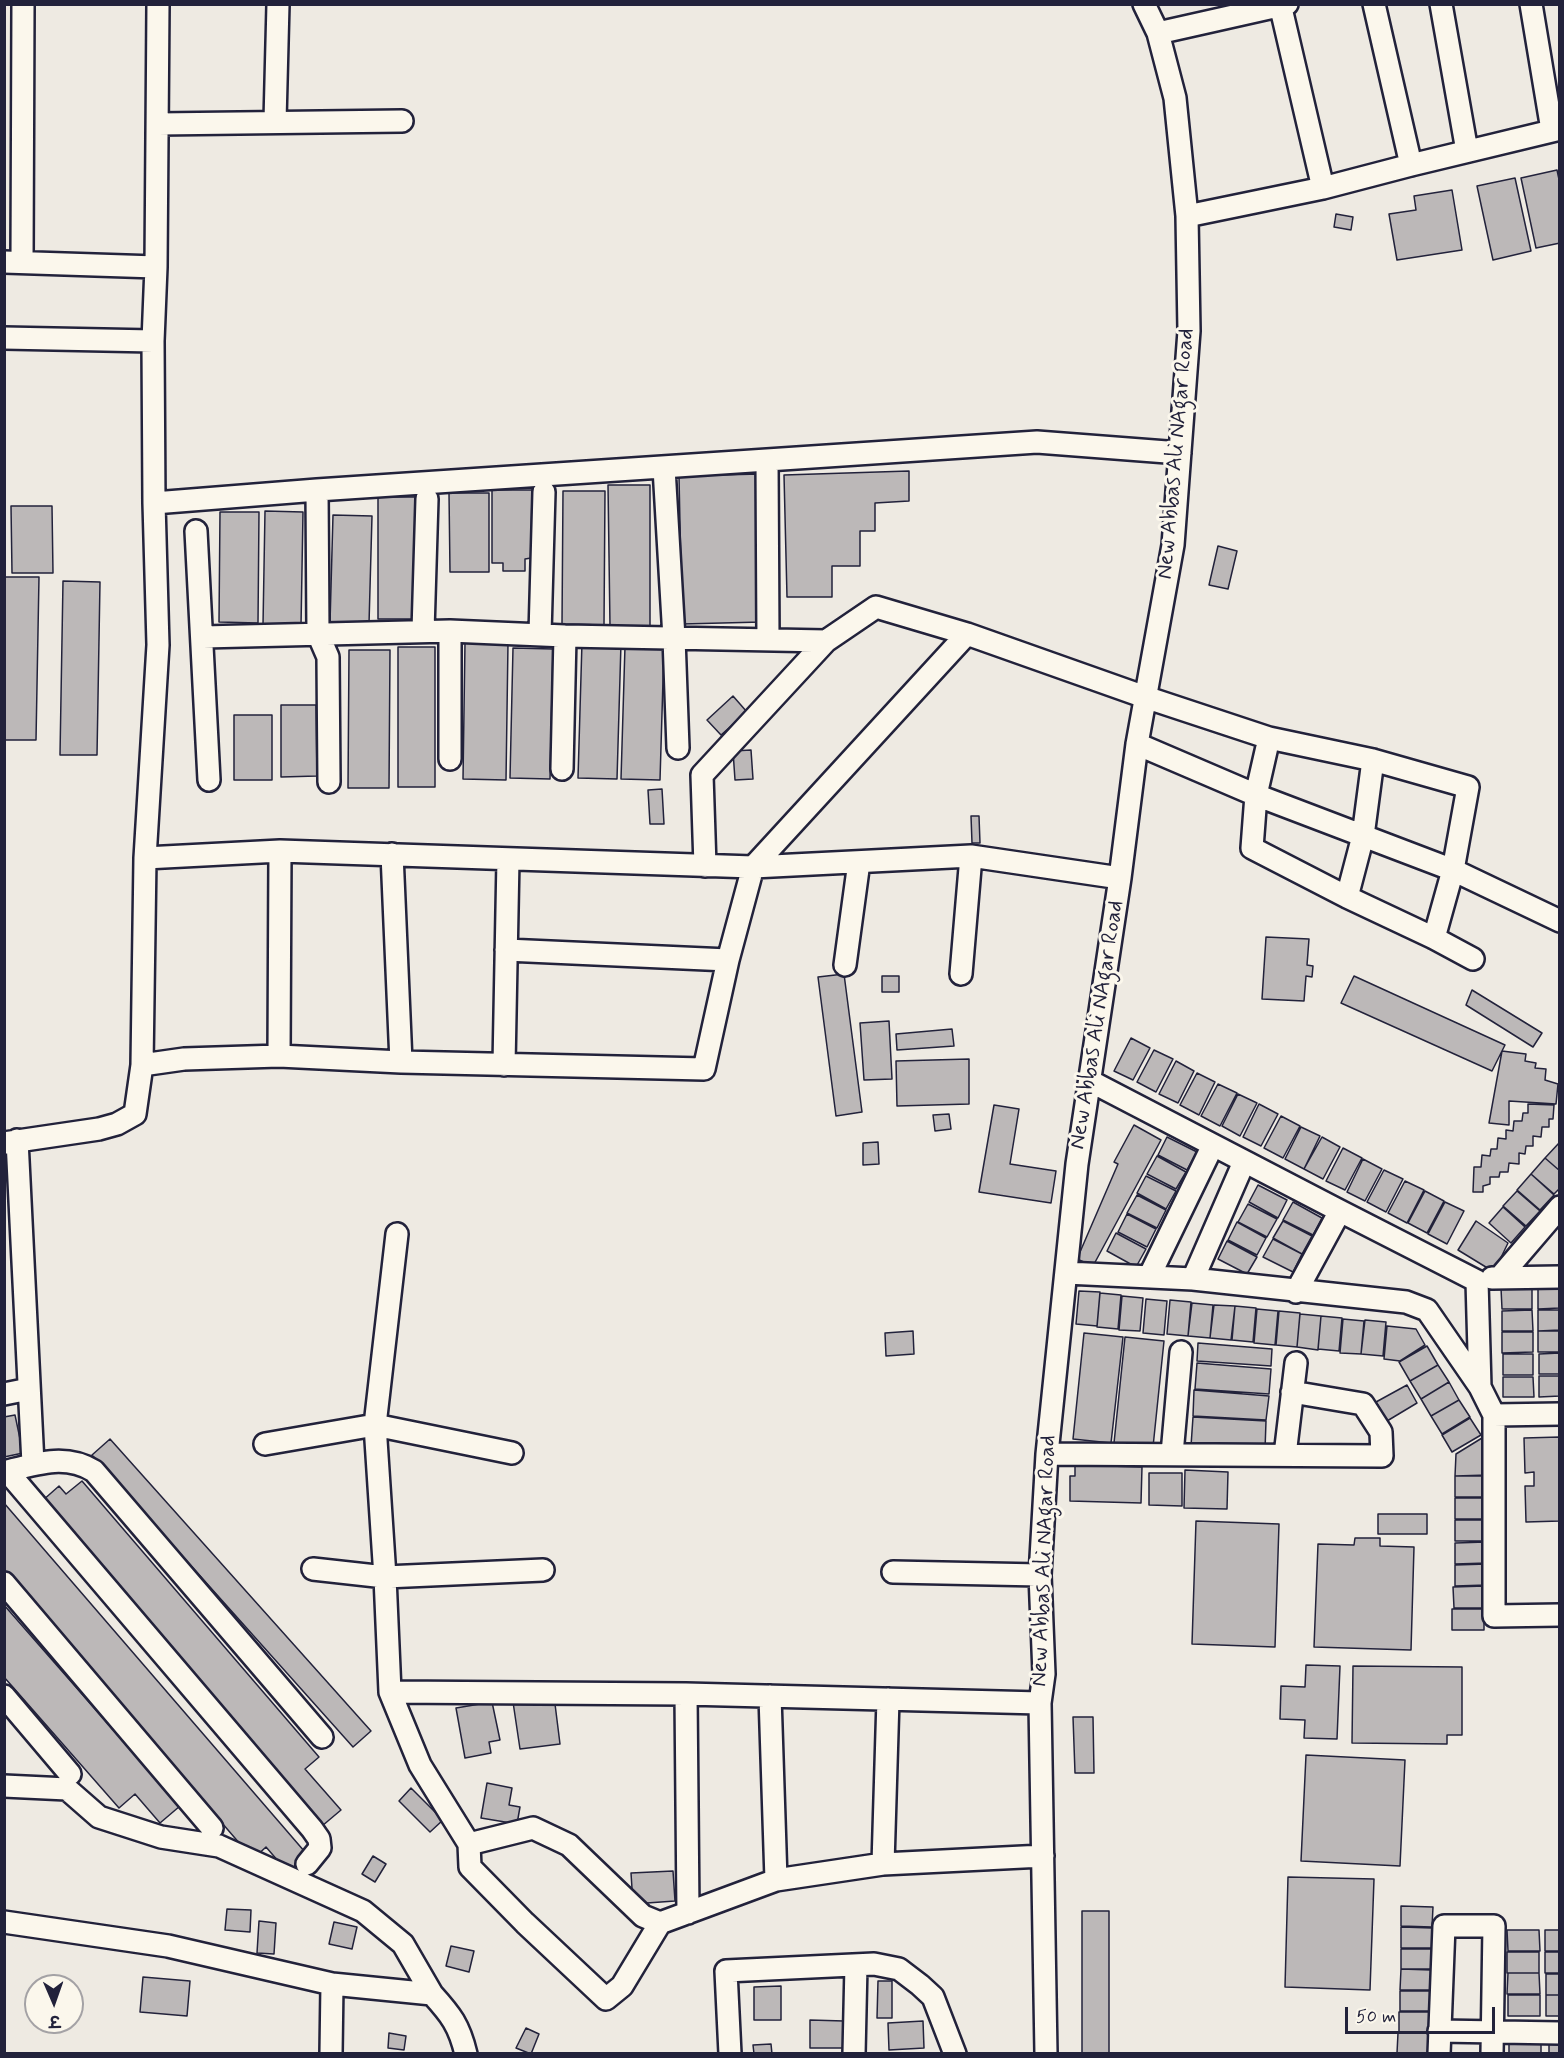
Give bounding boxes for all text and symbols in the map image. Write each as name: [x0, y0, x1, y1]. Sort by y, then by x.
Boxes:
street label: New Abbas Ali NAgar Road: [1153, 328, 1201, 580]
street label: New Abbas Ali NAgar Road: [1065, 899, 1131, 1151]
street label: New Abbas Ali NAgar Road: [1027, 1435, 1063, 1687]
north arrow: [24, 1974, 84, 2034]
scale bar: [1348, 1995, 1498, 2033]
text: 50 m: [1356, 2005, 1396, 2029]
text: उ: [49, 2010, 60, 2031]

